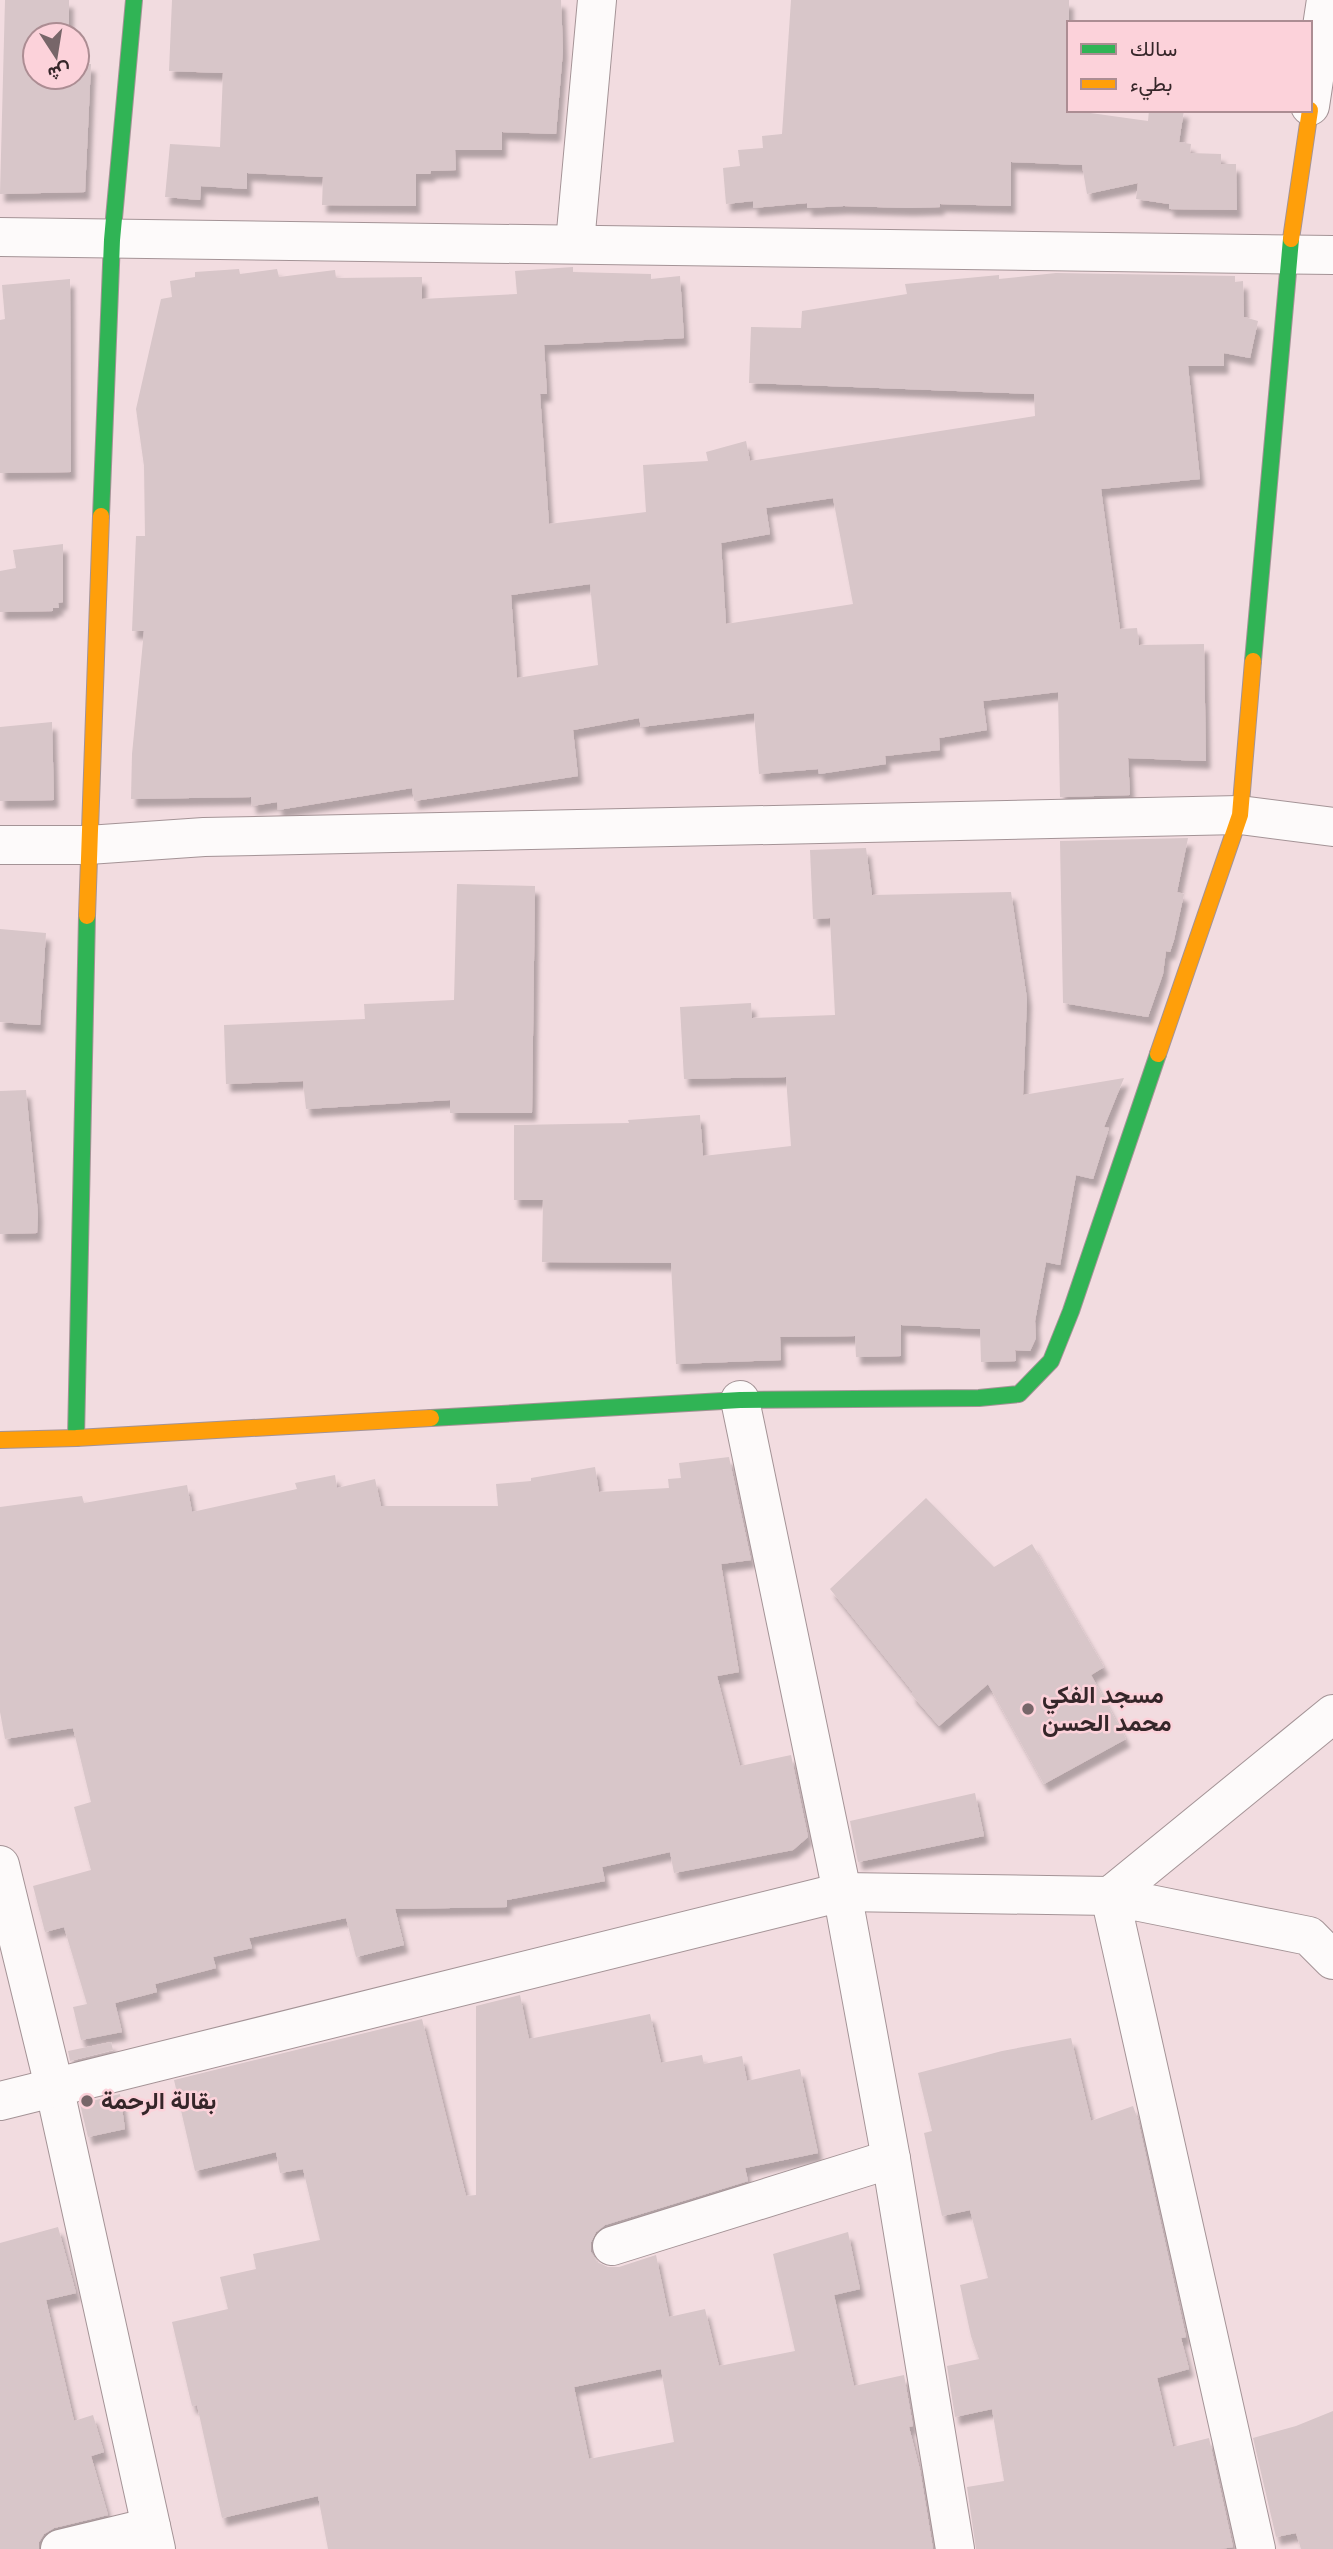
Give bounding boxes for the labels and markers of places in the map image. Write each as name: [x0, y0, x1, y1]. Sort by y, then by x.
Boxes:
place label: مسجد الفكي محمد الحسن: [1042, 1678, 1171, 1738]
marker: مسجد الفكي محمد الحسن: [1020, 1701, 1036, 1717]
place label: بقالة الرحمة: [101, 2084, 216, 2116]
marker: بقالة الرحمة: [79, 2093, 95, 2109]

